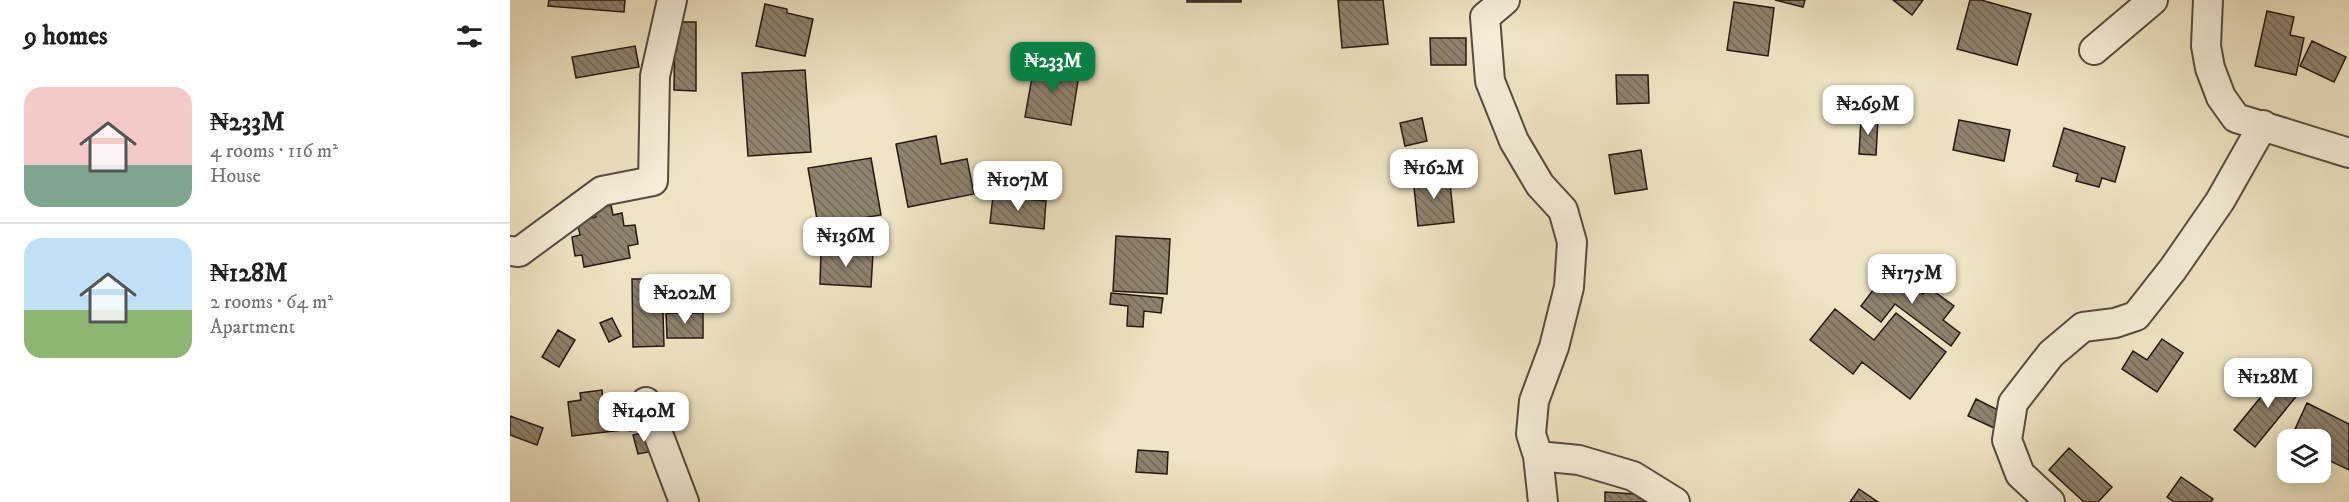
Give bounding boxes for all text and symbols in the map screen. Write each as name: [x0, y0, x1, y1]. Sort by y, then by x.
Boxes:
text: 9 homes: [24, 20, 108, 53]
icon: filters: [453, 20, 486, 53]
pin: ₦233M: [1011, 42, 1095, 93]
text: ₦233M: [1024, 49, 1082, 74]
pin: ₦269M: [1826, 85, 1910, 136]
text: ₦269M: [1837, 92, 1899, 117]
text: ₦233M: [210, 106, 285, 139]
icon: home: [72, 111, 144, 183]
text: 4 rooms · 116 m²: [210, 139, 338, 164]
pin: ₦162M: [1392, 149, 1476, 200]
text: ₦162M: [1404, 156, 1464, 181]
pin: ₦107M: [976, 161, 1060, 212]
text: House: [210, 164, 261, 189]
text: ₦107M: [987, 168, 1049, 193]
pin: ₦136M: [804, 217, 888, 268]
text: ₦136M: [817, 224, 875, 249]
pin: ₦175M: [1870, 254, 1954, 305]
text: ₦128M: [210, 257, 288, 290]
text: ₦175M: [1882, 261, 1942, 286]
icon: home: [72, 262, 144, 334]
pin: ₦202M: [643, 274, 727, 325]
text: ₦202M: [653, 281, 717, 306]
text: 2 rooms · 64 m²: [210, 290, 333, 315]
text: Apartment: [210, 315, 295, 340]
pin: ₦128M: [2226, 358, 2310, 409]
text: ₦128M: [2238, 365, 2298, 390]
pin: ₦140M: [602, 392, 686, 443]
text: ₦140M: [613, 399, 675, 424]
map controls: [2277, 429, 2331, 483]
button: layers: [2277, 429, 2331, 483]

